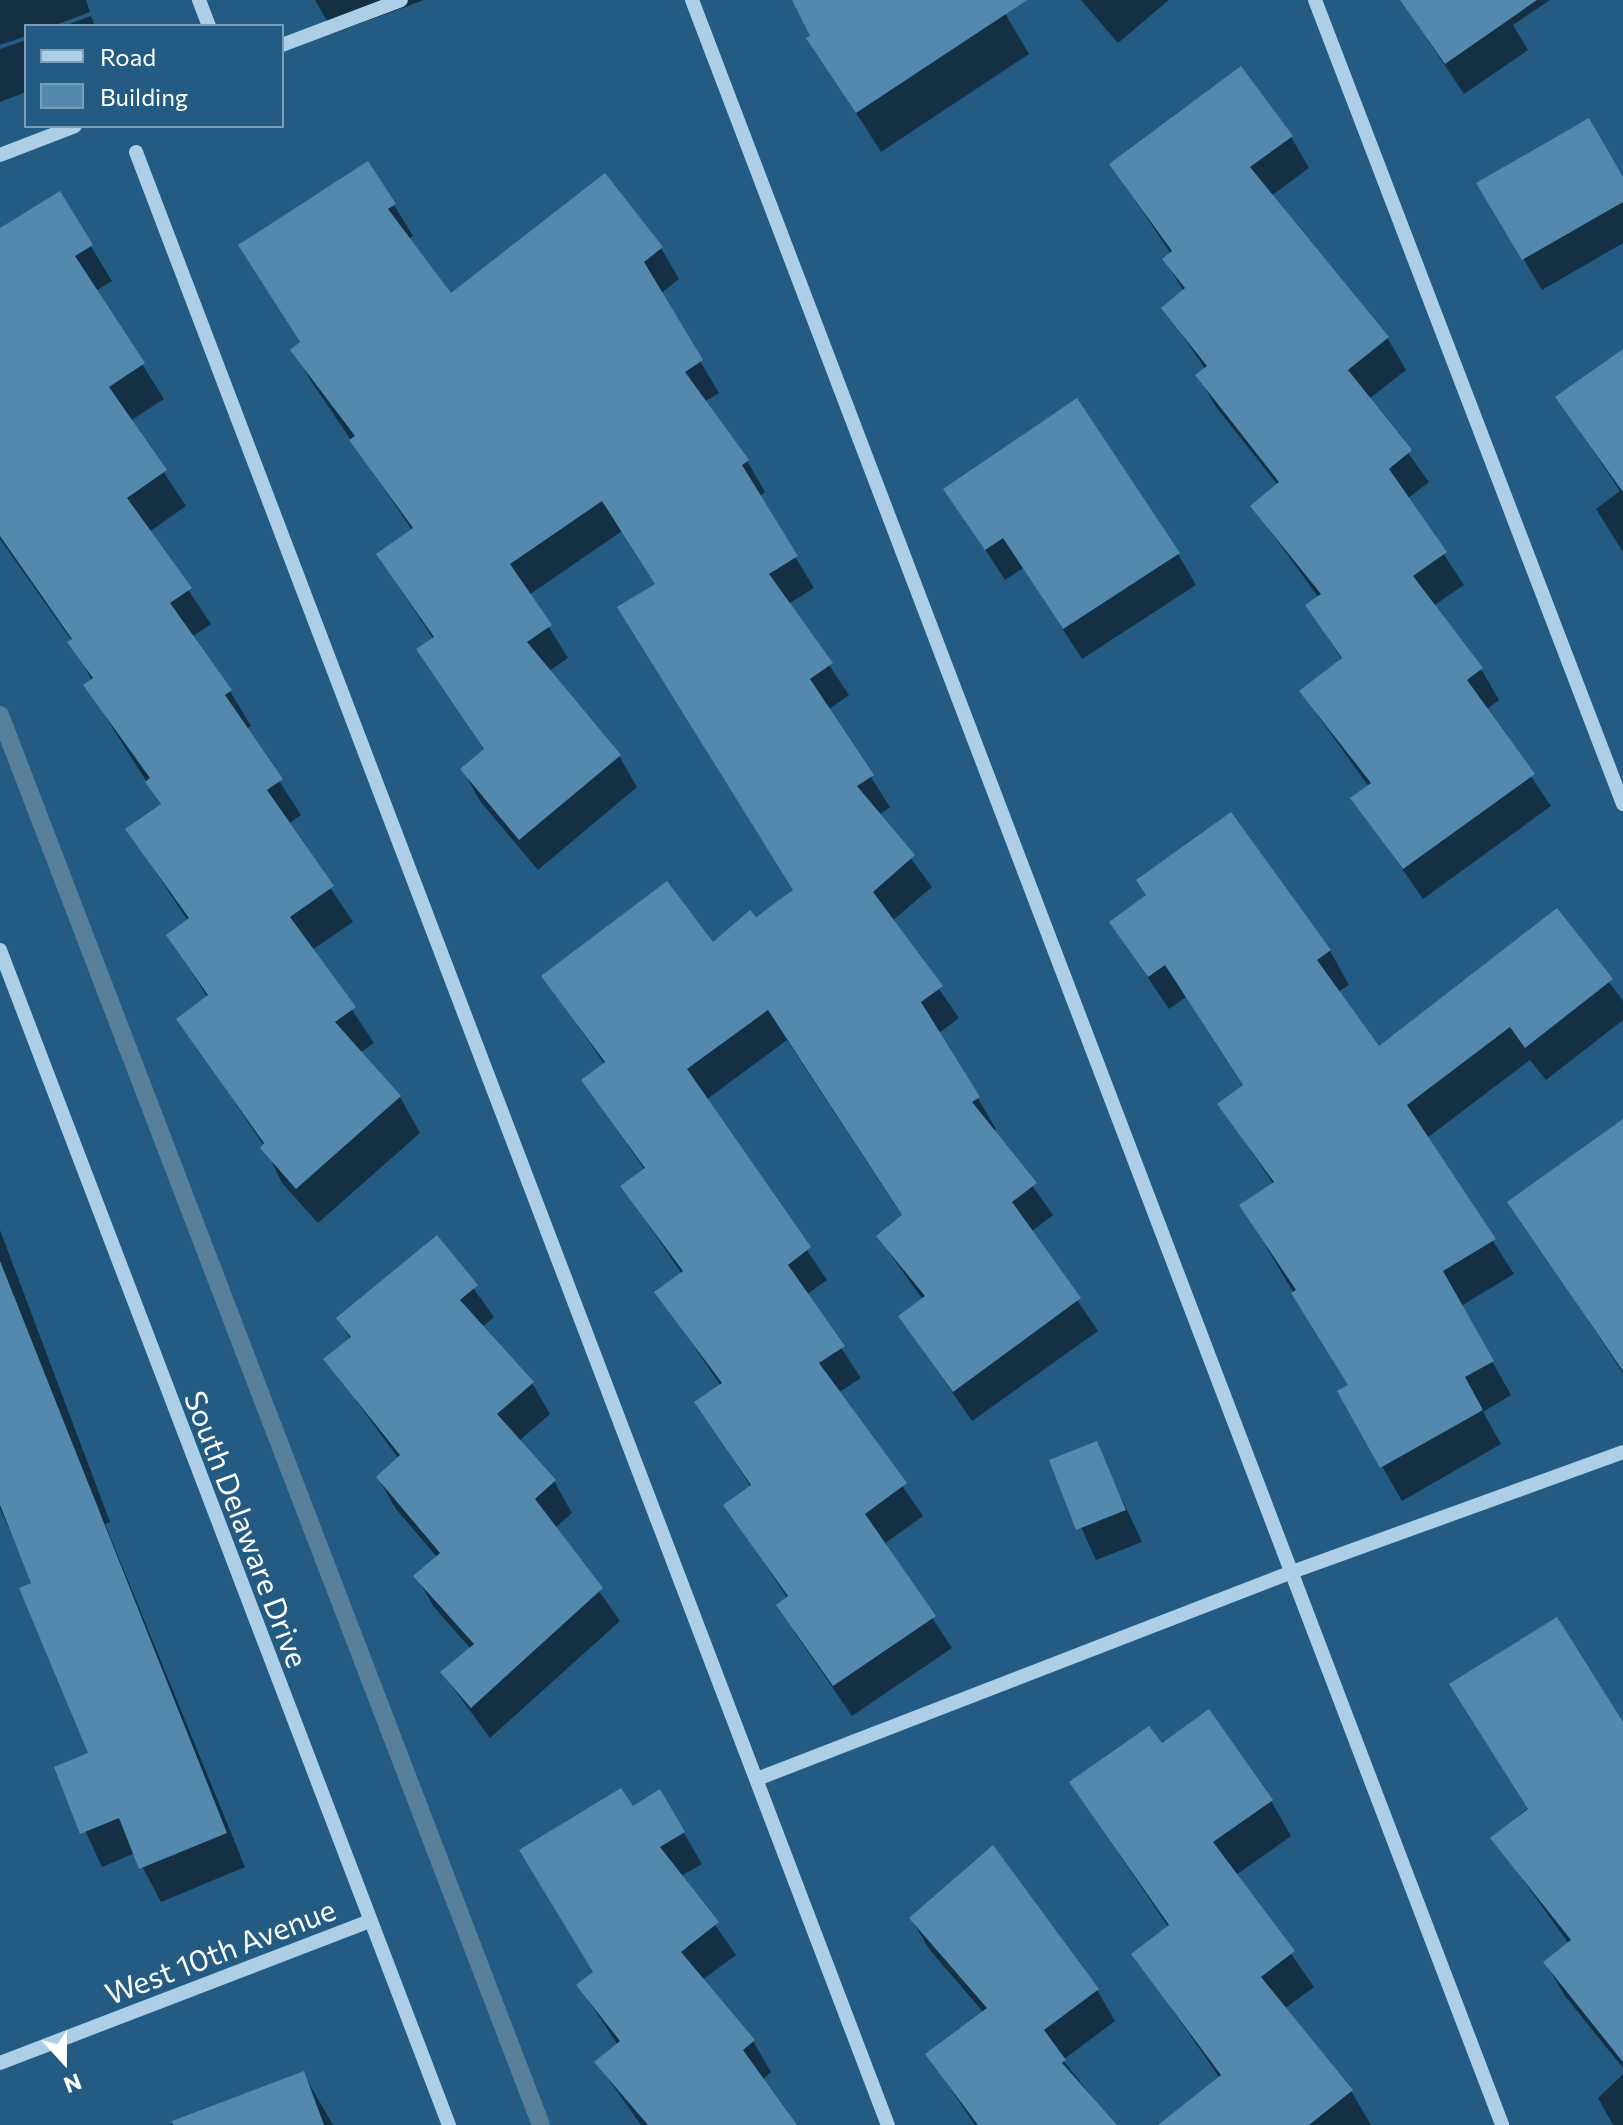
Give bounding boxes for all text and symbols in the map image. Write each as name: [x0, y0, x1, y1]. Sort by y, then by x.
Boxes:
legend: [24, 24, 284, 128]
text: Road: [100, 42, 156, 71]
text: Building: [100, 82, 188, 111]
street label: South Delaware Drive: [178, 1386, 316, 1672]
street label: West 10th Avenue: [100, 1891, 340, 2011]
north arrow: [24, 2021, 104, 2101]
text: N: [60, 2068, 85, 2099]

